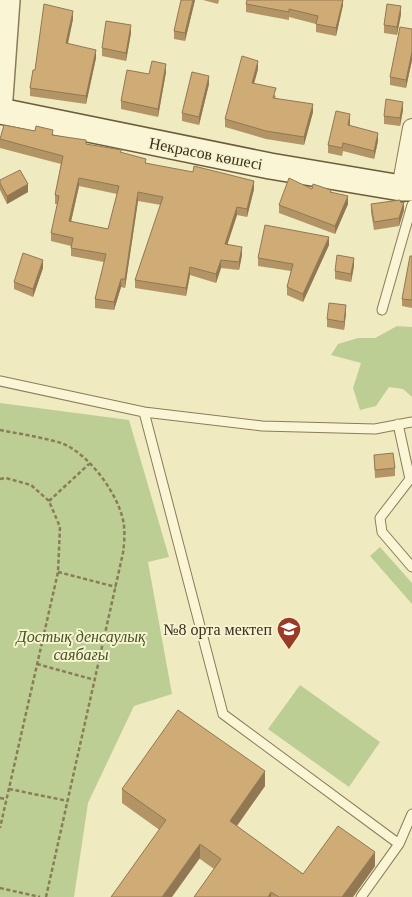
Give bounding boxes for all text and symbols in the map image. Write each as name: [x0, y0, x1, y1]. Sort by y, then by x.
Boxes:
street label: Некрасов көшесі: [147, 134, 265, 174]
school or university icon: №8 орта мектеп: [276, 616, 302, 650]
place label: №8 орта мектеп: [163, 621, 272, 639]
park label: Достық денсаулық саябағы: [15, 628, 146, 663]

